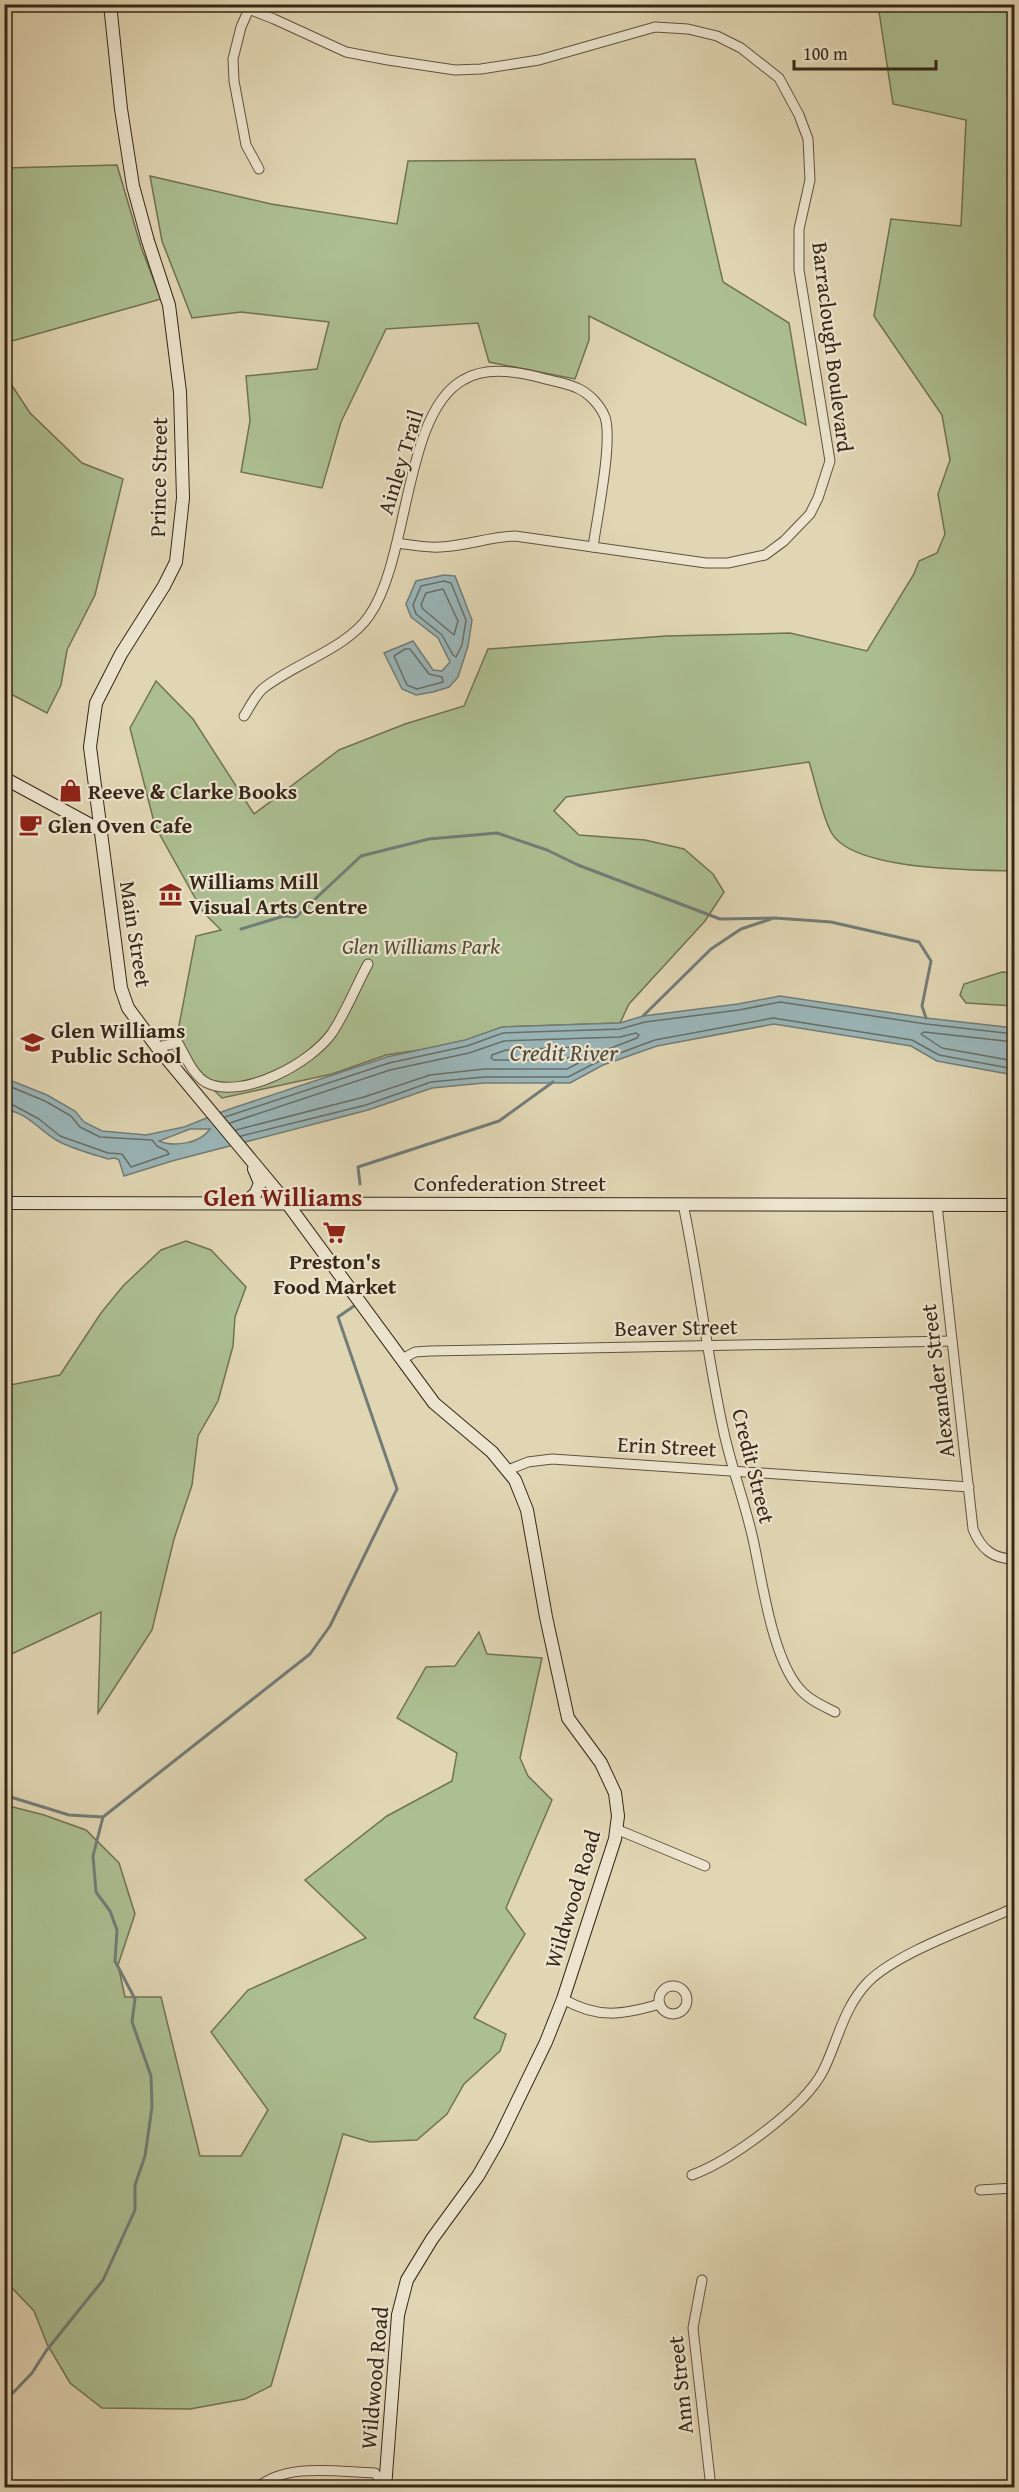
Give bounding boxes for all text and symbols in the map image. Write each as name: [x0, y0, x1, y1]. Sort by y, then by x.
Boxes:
scale bar: [794, 33, 936, 71]
text: 100 m: [803, 40, 848, 67]
street label: Barraclough Boulevard: [804, 240, 862, 454]
street label: Ainley Trail: [369, 406, 431, 518]
street label: Prince Street: [141, 417, 175, 537]
place label: Reeve & Clarke Books: [88, 775, 297, 807]
shop icon: Reeve & Clarke Books: [57, 778, 83, 804]
place label: Glen Oven Cafe: [48, 809, 192, 841]
cafe icon: Glen Oven Cafe: [17, 812, 43, 838]
place label: Williams Mill Visual Arts Centre: [189, 865, 368, 922]
street label: Main Street: [112, 878, 160, 990]
museum icon: Williams Mill Visual Arts Centre: [158, 881, 184, 907]
park label: Glen Williams Park: [342, 930, 501, 962]
place label: Glen Williams Public School: [51, 1014, 185, 1071]
school or university icon: Glen Williams Public School: [20, 1030, 46, 1056]
water label: Credit River: [510, 1035, 619, 1070]
street label: Confederation Street: [414, 1167, 606, 1199]
district label: Glen Williams: [204, 1177, 362, 1216]
supermarket icon: Preston's Food Market: [322, 1219, 348, 1245]
place label: Preston's Food Market: [274, 1245, 397, 1302]
street label: Alexander Street: [912, 1302, 962, 1460]
street label: Beaver Street: [614, 1310, 738, 1344]
street label: Credit Street: [724, 1405, 784, 1527]
street label: Erin Street: [617, 1427, 718, 1465]
street label: Wildwood Road: [536, 1826, 608, 1972]
street label: Wildwood Road: [352, 2305, 396, 2451]
street label: Ann Street: [659, 2334, 701, 2436]

